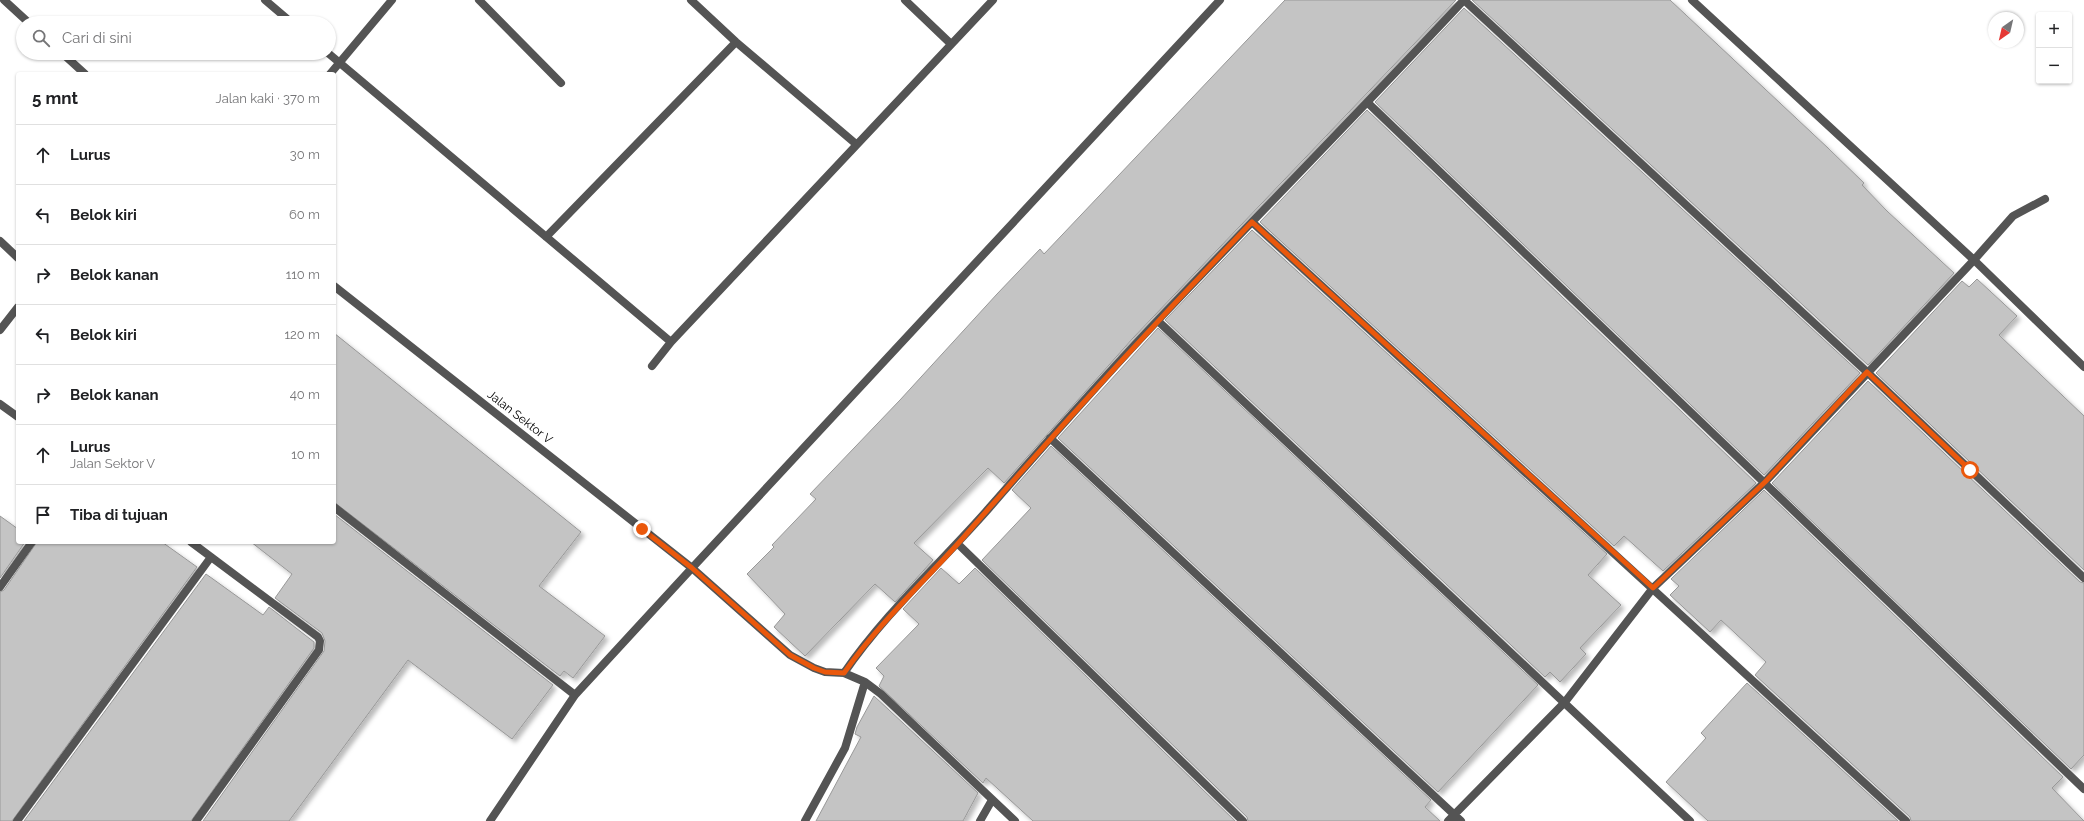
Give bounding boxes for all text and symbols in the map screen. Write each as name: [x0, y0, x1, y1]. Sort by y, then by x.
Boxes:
north arrow: [1988, 12, 2024, 48]
map controls: [2036, 12, 2072, 84]
button: +: [2036, 12, 2072, 48]
search box: [16, 16, 336, 60]
icon: search: [30, 27, 52, 49]
text: Cari di sini: [62, 29, 132, 47]
button: −: [2036, 48, 2072, 84]
text: 5 mnt: [32, 88, 78, 108]
text: Jalan kaki · 370 m: [216, 91, 320, 106]
icon: ahead: [32, 144, 54, 166]
text: Lurus: [70, 146, 111, 164]
text: 30 m: [290, 147, 320, 162]
icon: left: [32, 204, 54, 226]
text: Belok kiri: [70, 206, 137, 224]
text: 60 m: [289, 207, 320, 222]
icon: right: [32, 264, 54, 286]
text: Belok kanan: [70, 266, 159, 284]
text: 110 m: [286, 267, 320, 282]
icon: left: [32, 324, 54, 346]
text: Belok kiri: [70, 326, 137, 344]
text: 120 m: [284, 327, 320, 342]
icon: right: [32, 384, 54, 406]
text: Belok kanan: [70, 386, 159, 404]
text: 40 m: [290, 387, 320, 402]
street label: Jalan Sektor V: [485, 387, 555, 447]
text: Lurus: [70, 438, 111, 456]
icon: ahead: [32, 444, 54, 466]
text: 10 m: [291, 447, 320, 462]
text: Jalan Sektor V: [70, 456, 155, 471]
route start: [1961, 461, 1979, 479]
icon: arrive: [32, 504, 54, 526]
text: Tiba di tujuan: [70, 506, 168, 524]
route end: [633, 520, 651, 538]

